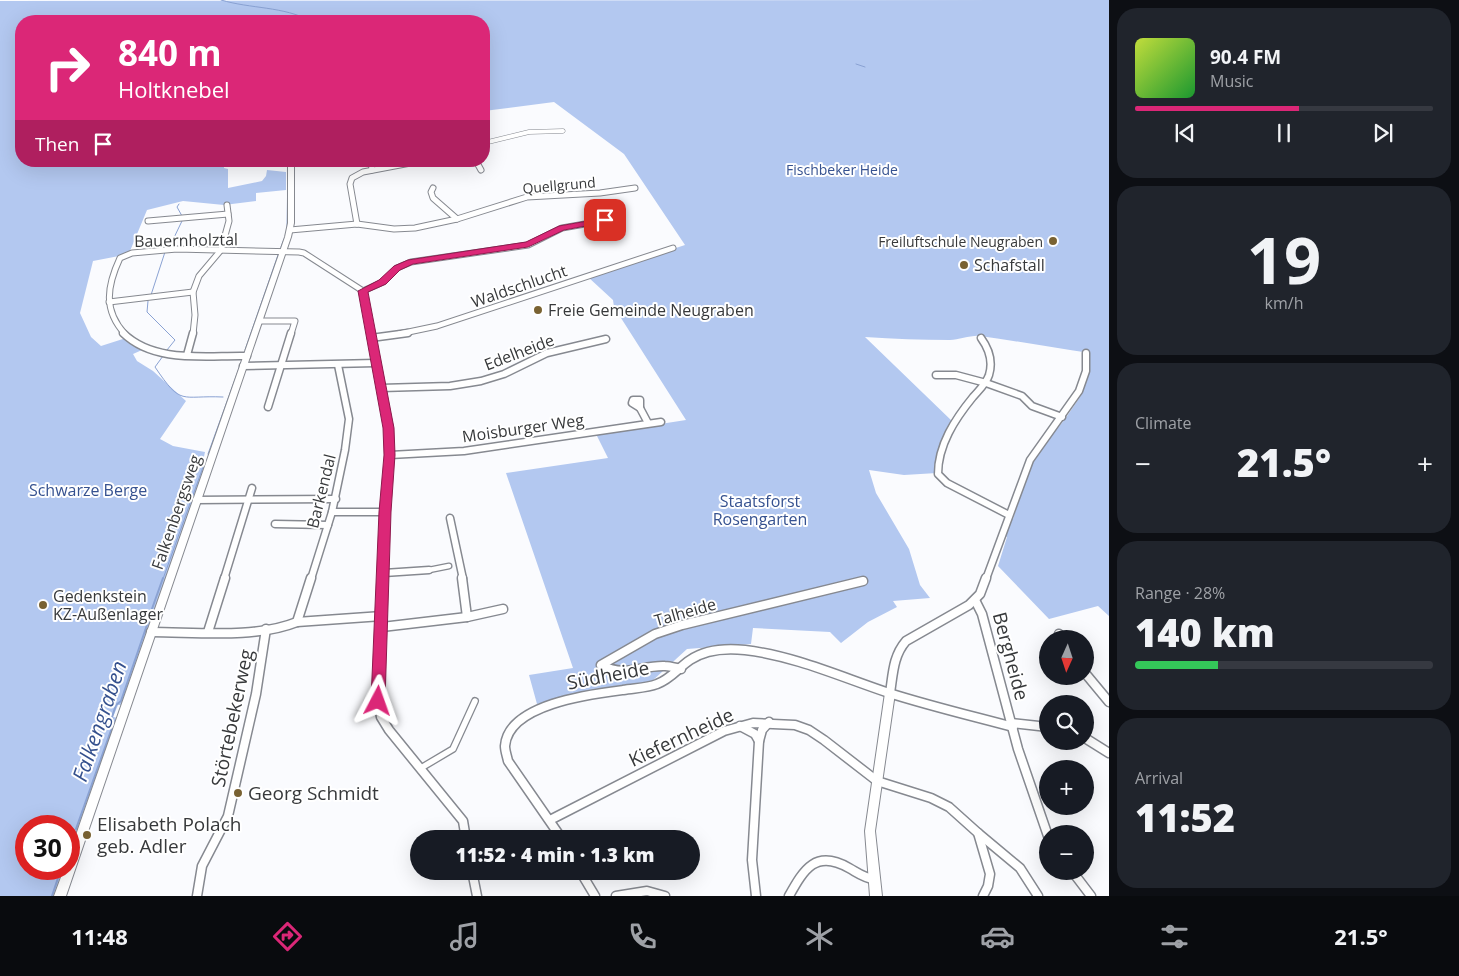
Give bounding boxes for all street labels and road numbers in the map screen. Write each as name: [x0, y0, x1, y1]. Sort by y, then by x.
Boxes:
street label: Quellgrund: [522, 172, 596, 198]
street label: Bauernholztal: [134, 228, 238, 252]
street label: Waldschlucht: [468, 259, 570, 313]
street label: Edelheide: [481, 329, 557, 375]
street label: Moisburger Weg: [461, 409, 586, 447]
street label: Falkenbergsweg: [146, 451, 206, 572]
street label: Barkendal: [301, 452, 341, 530]
street label: Talheide: [652, 593, 718, 631]
street label: Bergheide: [987, 609, 1035, 703]
street label: Störtebekerweg: [205, 647, 259, 789]
street label: Südheide: [565, 654, 651, 696]
street label: Kiefernheide: [624, 701, 738, 773]

